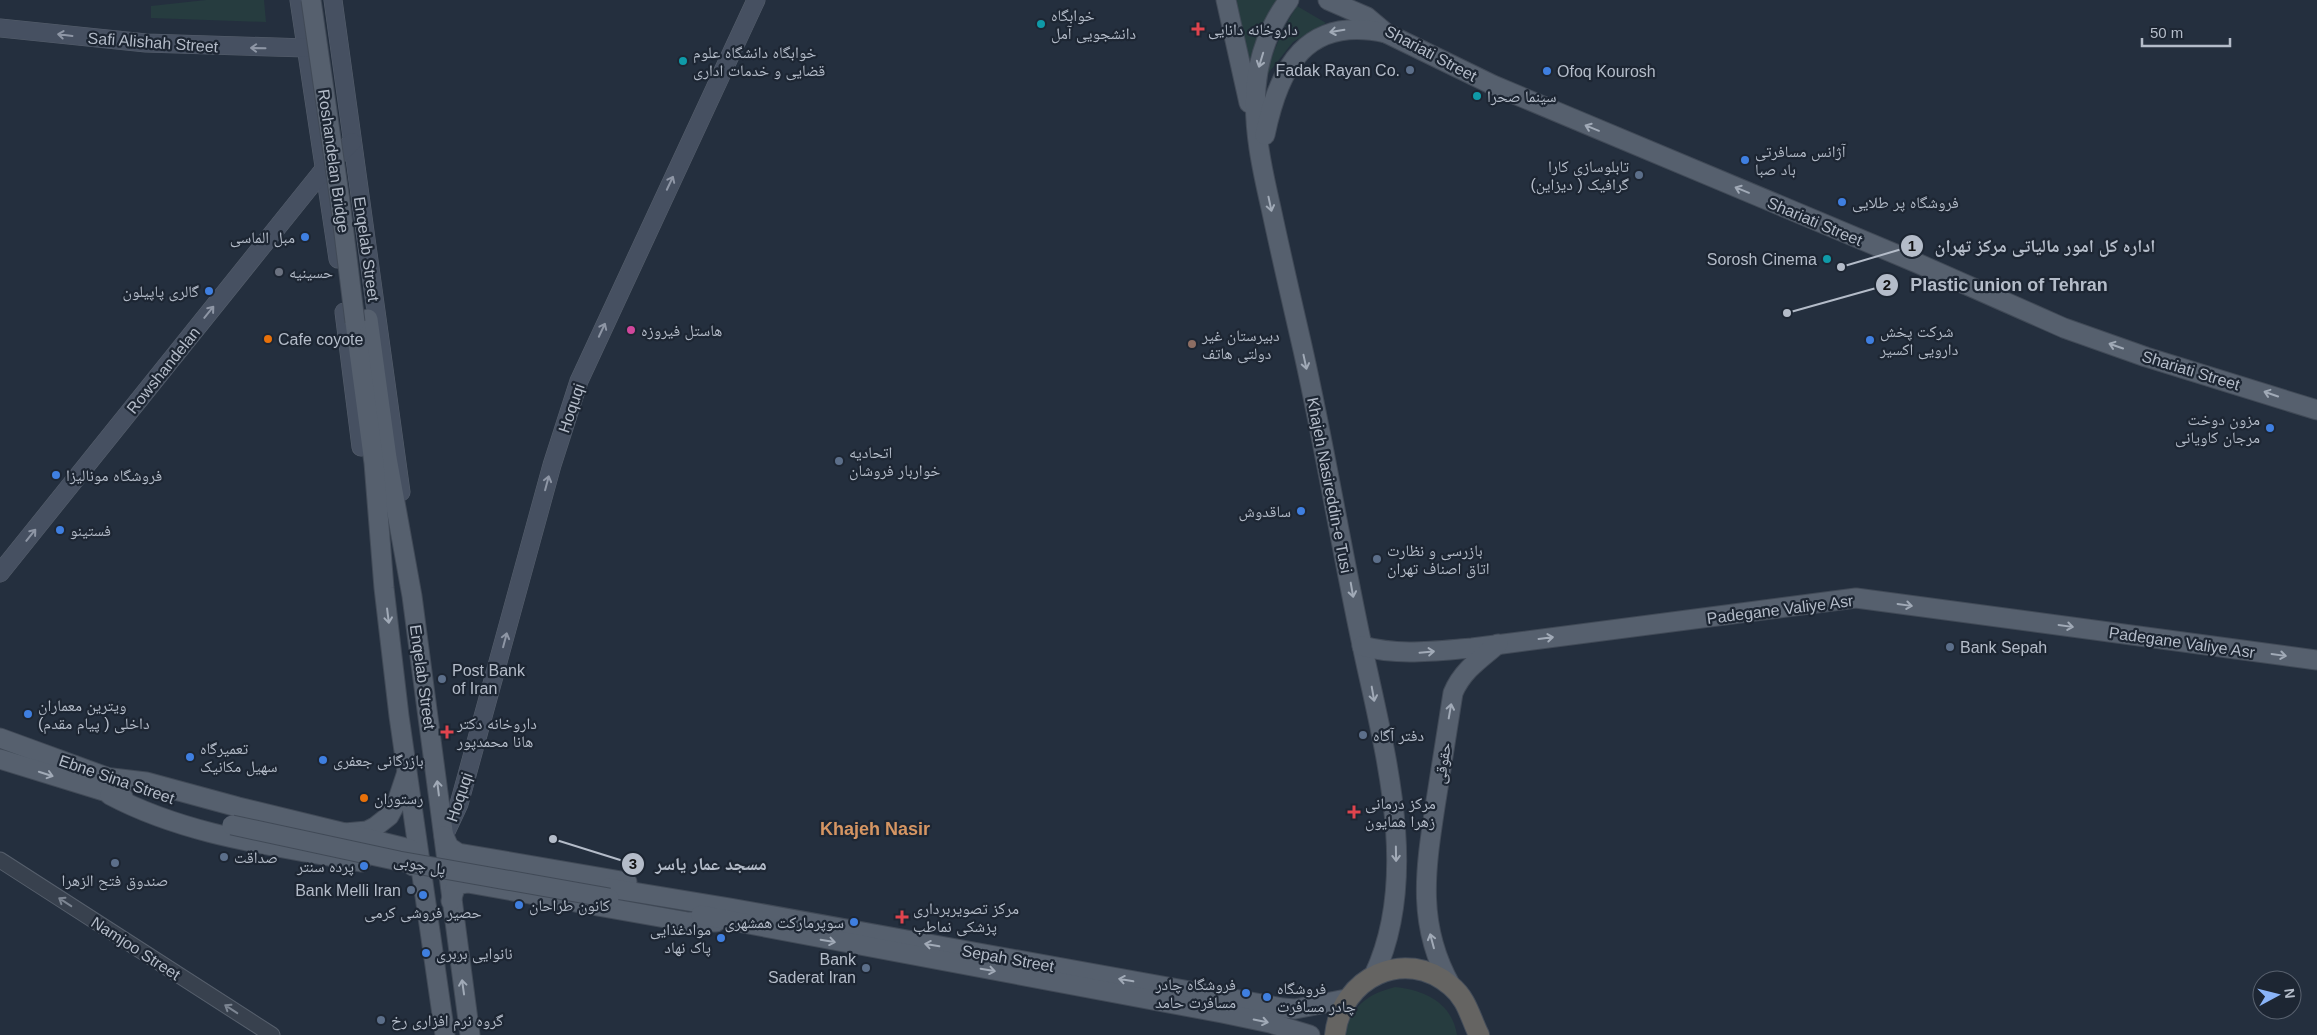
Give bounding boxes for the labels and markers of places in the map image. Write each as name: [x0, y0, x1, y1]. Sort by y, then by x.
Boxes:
place label: خوابگاه دانشجویی آمل: [1051, 7, 1136, 44]
marker: خوابگاه دانشجویی آمل: [1035, 18, 1047, 30]
place label: داروخانه دانایی: [1208, 21, 1298, 40]
marker: داروخانه دانایی: [1192, 23, 1204, 35]
place label: خوابگاه دانشگاه علوم قضایی و خدمات اداری: [693, 44, 825, 81]
marker: خوابگاه دانشگاه علوم قضایی و خدمات اداری: [677, 55, 689, 67]
place label: Fadak Rayan Co.: [1275, 62, 1400, 79]
place label: Ofoq Kourosh: [1557, 63, 1656, 80]
marker: Fadak Rayan Co.: [1404, 64, 1416, 76]
marker: Ofoq Kourosh: [1541, 65, 1553, 77]
place label: سینما صحرا: [1487, 88, 1557, 106]
marker: سینما صحرا: [1471, 90, 1483, 102]
place label: آژانس مسافرتی باد صبا: [1755, 143, 1846, 178]
marker: آژانس مسافرتی باد صبا: [1739, 154, 1751, 166]
place label: تابلوسازی كارا گرافیک ( ديزاين): [1530, 158, 1629, 195]
marker: تابلوسازی كارا گرافیک ( ديزاين): [1633, 169, 1645, 181]
place label: فروشگاه پر طلایی: [1852, 194, 1959, 213]
marker: فروشگاه پر طلایی: [1836, 196, 1848, 208]
place label: مبل الماسی: [230, 229, 295, 248]
callout: اداره کل امور مالیاتی مرکز تهران: [1899, 229, 2165, 262]
marker: مبل الماسی: [299, 231, 311, 243]
place label: Sorosh Cinema: [1707, 251, 1817, 268]
marker: Sorosh Cinema: [1821, 253, 1833, 265]
place label: حسینیه: [289, 264, 333, 281]
marker: حسینیه: [273, 266, 285, 278]
callout: Plastic union of Tehran: [1875, 268, 2117, 301]
place label: گالری پاپیلون: [123, 283, 199, 302]
marker: گالری پاپیلون: [203, 285, 215, 297]
place label: هاستل فیروزه: [641, 322, 723, 341]
place label: شرکت پخش دارویی اکسیر: [1879, 323, 1958, 360]
marker: هاستل فیروزه: [625, 324, 637, 336]
place label: دبیرستان غیر دولتی هاتف: [1201, 327, 1280, 364]
place label: Cafe coyote: [278, 331, 363, 348]
marker: Cafe coyote: [262, 333, 274, 345]
marker: شرکت پخش دارویی اکسیر: [1864, 334, 1876, 346]
marker: دبیرستان غیر دولتی هاتف: [1186, 338, 1198, 350]
place label: مزون دوخت مرجان کاویانی: [2175, 411, 2260, 448]
marker: مزون دوخت مرجان کاویانی: [2264, 422, 2276, 434]
place label: اتحادیه خواربار فروشان: [849, 444, 940, 481]
marker: اتحادیه خواربار فروشان: [833, 455, 845, 467]
place label: فروشگاه مونالیزا: [66, 467, 162, 485]
marker: فروشگاه مونالیزا: [50, 469, 62, 481]
place label: ساقدوش: [1238, 503, 1291, 522]
marker: ساقدوش: [1295, 505, 1307, 517]
place label: فستینو: [70, 522, 111, 540]
marker: فستینو: [54, 524, 66, 536]
place label: بازرسی و نظارت اتاق اصناف تهران: [1387, 542, 1490, 579]
marker: بازرسی و نظارت اتاق اصناف تهران: [1371, 553, 1383, 565]
place label: Bank Sepah: [1960, 639, 2047, 656]
marker: Bank Sepah: [1944, 641, 1956, 653]
place label: Post Bank of Iran: [452, 662, 526, 697]
marker: Post Bank of Iran: [436, 673, 448, 685]
place label: ویترین معماران داخلی ( پیام مقدم): [38, 697, 150, 734]
marker: ویترین معماران داخلی ( پیام مقدم): [22, 708, 34, 720]
place label: داروخانه دکتر هانا محمدپور: [456, 715, 537, 751]
marker: داروخانه دکتر هانا محمدپور: [441, 726, 453, 738]
place label: دفتر آگاه: [1373, 727, 1424, 745]
marker: دفتر آگاه: [1357, 729, 1369, 741]
place label: تعمیرگاه سهیل مکانیک: [200, 740, 278, 777]
marker: تعمیرگاه سهیل مکانیک: [184, 751, 196, 763]
place label: بازرگانی جعفری: [333, 752, 424, 771]
marker: بازرگانی جعفری: [317, 754, 329, 766]
place label: رستوران: [374, 790, 423, 809]
marker: رستوران: [358, 792, 370, 804]
place label: مرکز درمانی زهرا همایون: [1365, 795, 1436, 832]
marker: مرکز درمانی زهرا همایون: [1347, 805, 1361, 819]
callout: مسجد عمار یاسر: [621, 847, 777, 880]
place label: صداقت: [234, 849, 278, 866]
marker: صداقت: [218, 851, 230, 863]
marker: صندوق فتح الزهرا: [109, 857, 121, 869]
place label: پرده سنتر: [296, 858, 354, 876]
marker: پرده سنتر: [358, 860, 370, 872]
place label: صندوق فتح الزهرا: [62, 872, 168, 891]
place label: Bank Melli Iran: [295, 882, 401, 899]
marker: Bank Melli Iran: [405, 884, 417, 896]
marker: حصیر فروشی کرمی: [417, 889, 429, 901]
place label: کانون طراحان: [529, 897, 610, 916]
marker: کانون طراحان: [513, 899, 525, 911]
place label: مرکز تصویربرداری پزشکی نماطب: [913, 900, 1019, 937]
place label: حصیر فروشی کرمی: [364, 904, 482, 923]
marker: مرکز تصویربرداری پزشکی نماطب: [895, 910, 909, 924]
place label: سوپرمارکت همشهری: [725, 914, 844, 933]
marker: سوپرمارکت همشهری: [848, 916, 860, 928]
place label: موادغذایی پاک نهاد: [650, 921, 711, 957]
marker: موادغذایی پاک نهاد: [715, 932, 727, 944]
place label: نانوایی بربری: [436, 945, 513, 964]
marker: نانوایی بربری: [420, 947, 432, 959]
place label: Bank Saderat Iran: [768, 951, 857, 986]
marker: Bank Saderat Iran: [860, 962, 872, 974]
place label: فروشگاه چادر مسافرت حامد: [1154, 976, 1236, 1012]
place label: فروشگاه چادر مسافرت: [1277, 980, 1356, 1016]
marker: فروشگاه چادر مسافرت حامد: [1240, 987, 1252, 999]
marker: فروشگاه چادر مسافرت: [1261, 991, 1273, 1003]
place label: گروه نرم افزاری رخ: [391, 1012, 504, 1031]
marker: گروه نرم افزاری رخ: [375, 1014, 387, 1026]

